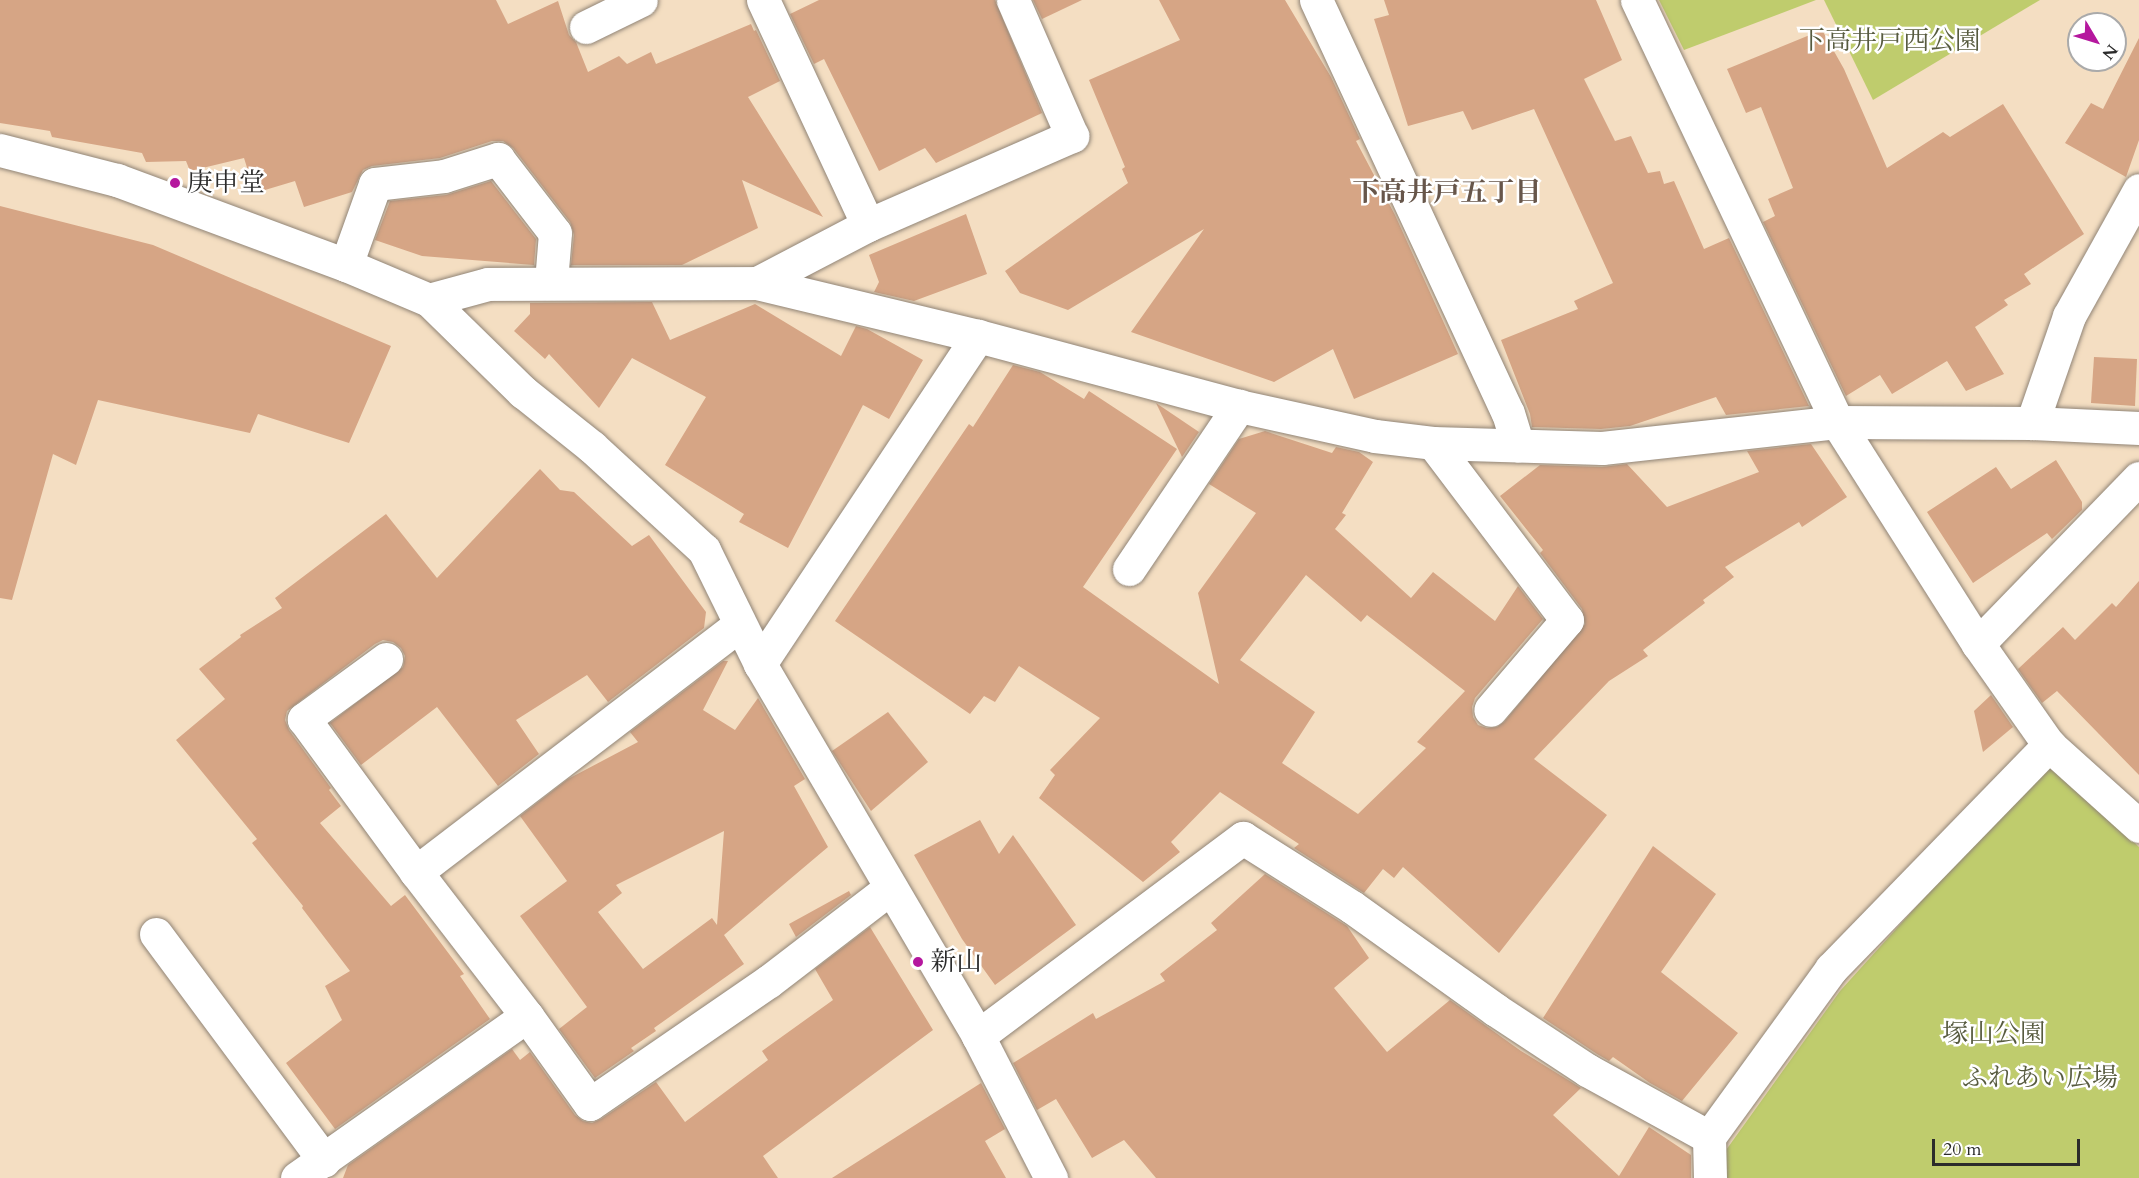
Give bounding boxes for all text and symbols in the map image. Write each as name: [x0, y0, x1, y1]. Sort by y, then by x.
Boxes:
north arrow: [2067, 12, 2127, 72]
park label: 下高井戸西公園: [1799, 25, 1981, 57]
text: N: [2097, 40, 2123, 64]
place label: 庚申堂: [187, 167, 265, 199]
marker: 庚申堂: [168, 176, 182, 190]
district label: 下高井戸五丁目: [1353, 177, 1541, 209]
place label: 新山: [930, 946, 982, 978]
marker: 新山: [911, 955, 925, 969]
park label: 塚山公園: [1942, 1018, 2046, 1050]
park label: ふれあい広場: [1962, 1062, 2118, 1094]
scale bar: [1935, 1127, 2084, 1165]
text: 20 m: [1943, 1137, 1982, 1162]

